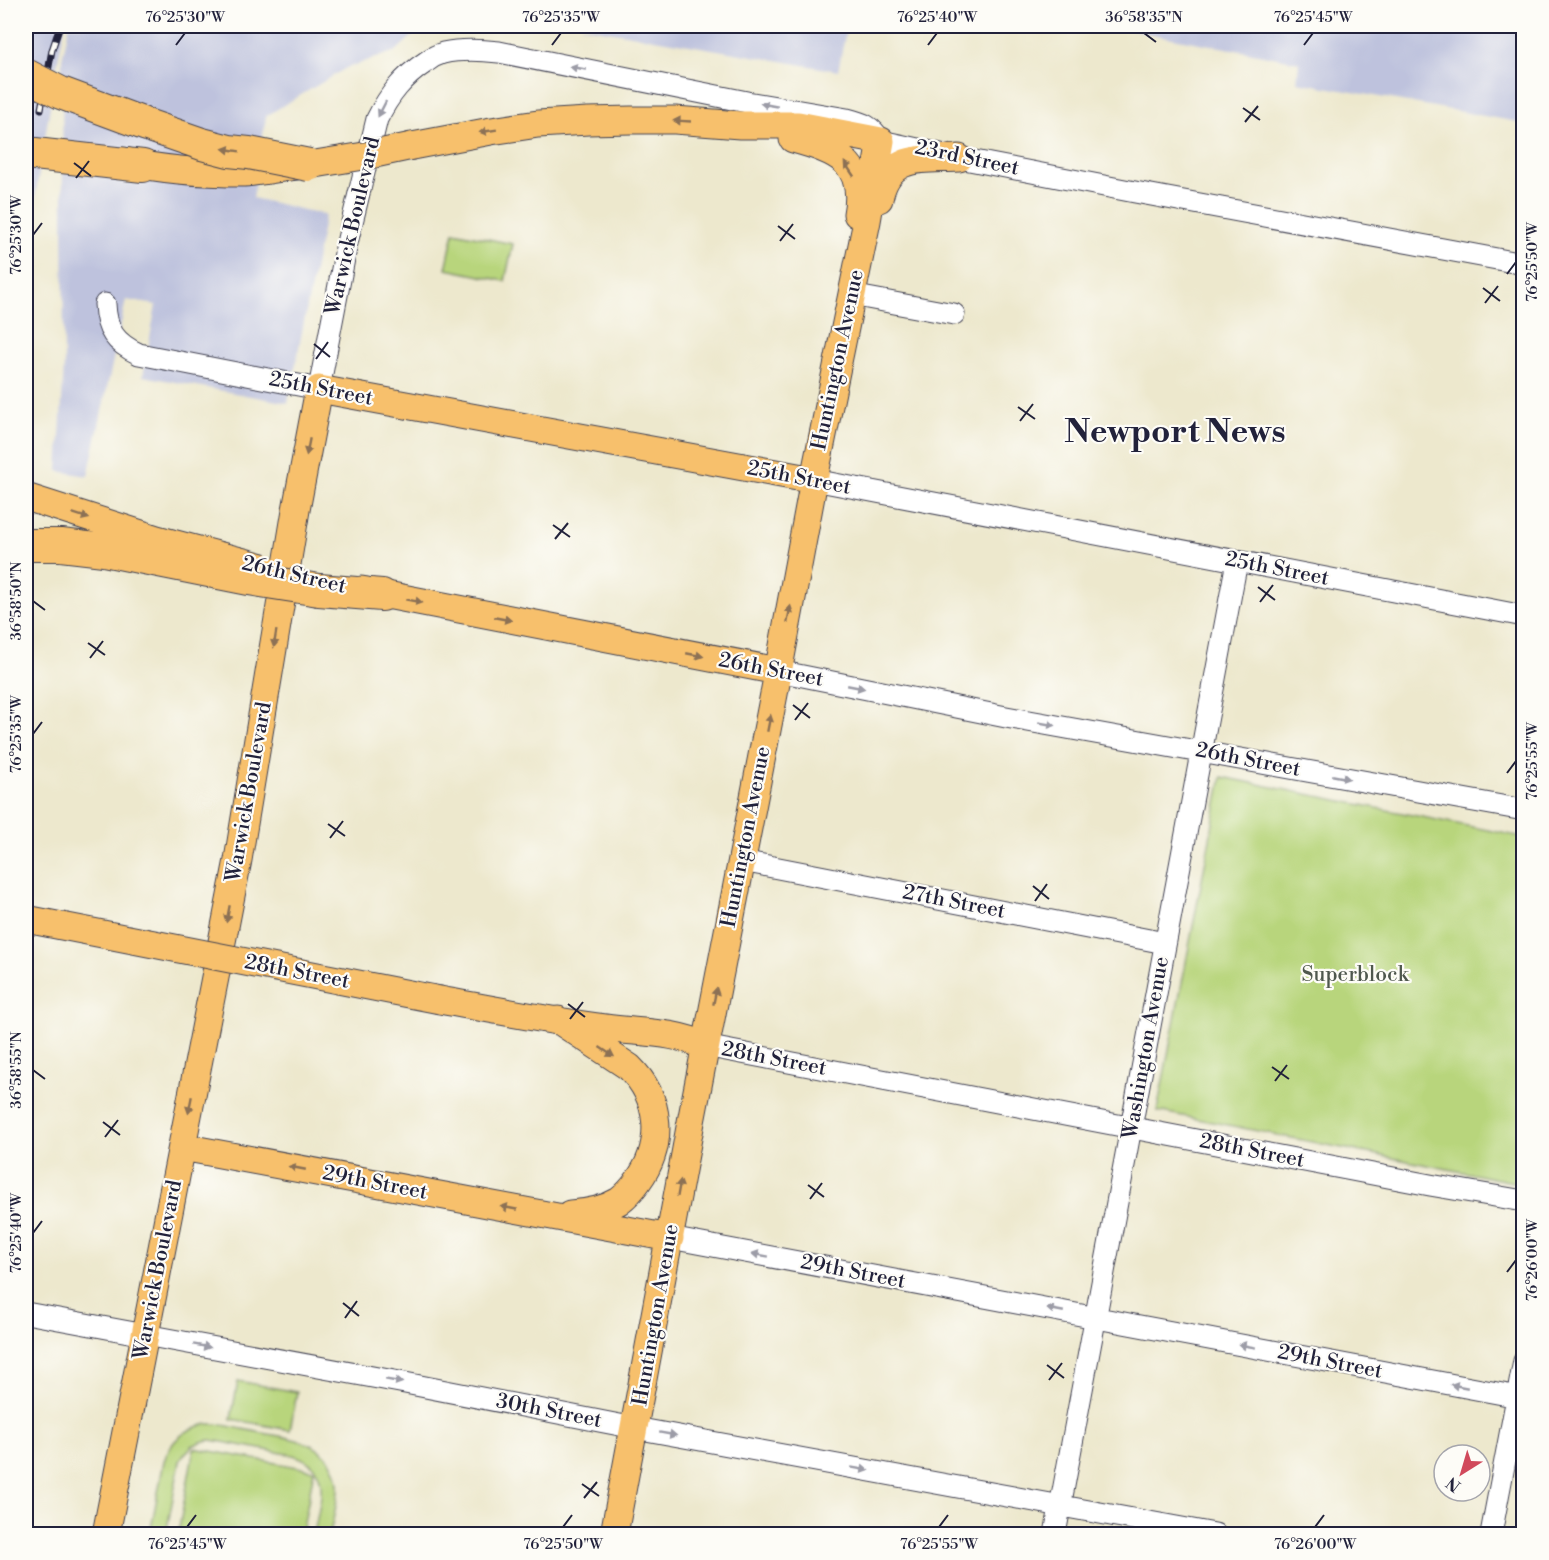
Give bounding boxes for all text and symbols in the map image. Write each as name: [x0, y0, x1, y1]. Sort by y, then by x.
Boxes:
text: 76°25'30"W: [145, 8, 225, 27]
text: 76°25'35"W: [522, 8, 600, 27]
text: 76°25'40"W: [897, 8, 977, 27]
text: 36°58'35"N: [1105, 8, 1183, 27]
text: 76°25'45"W: [1274, 8, 1353, 27]
one-way arrow: [568, 62, 587, 72]
one-way arrow: [377, 100, 387, 117]
one-way arrow: [759, 101, 778, 110]
one-way arrow: [673, 116, 692, 125]
one-way arrow: [478, 127, 497, 136]
street label: Warwick Boulevard: [320, 134, 386, 319]
street label: 23rd Street: [913, 134, 1022, 182]
one-way arrow: [221, 146, 240, 155]
one-way arrow: [843, 161, 855, 177]
text: 76°25'30"W: [7, 195, 26, 275]
text: 76°25'50"W: [1523, 222, 1542, 302]
street label: Huntington Avenue: [806, 267, 870, 453]
street label: 25th Street: [267, 366, 376, 412]
district label: Newport News: [1064, 412, 1286, 453]
one-way arrow: [303, 437, 312, 456]
street label: 25th Street: [745, 455, 854, 501]
one-way arrow: [72, 512, 90, 521]
street label: 25th Street: [1223, 546, 1332, 592]
street label: 26th Street: [239, 550, 349, 600]
text: 36°58'50"N: [7, 562, 26, 640]
one-way arrow: [404, 597, 423, 606]
one-way arrow: [785, 604, 794, 623]
one-way arrow: [494, 614, 513, 623]
one-way arrow: [270, 629, 279, 648]
street label: 26th Street: [716, 647, 826, 693]
one-way arrow: [685, 651, 704, 660]
one-way arrow: [847, 683, 866, 692]
text: 76°25'35"W: [7, 695, 26, 773]
street label: Warwick Boulevard: [220, 700, 278, 885]
one-way arrow: [765, 713, 774, 732]
one-way arrow: [1038, 720, 1057, 729]
text: 76°25'55"W: [1523, 722, 1542, 800]
street label: 26th Street: [1193, 737, 1303, 783]
street label: Huntington Avenue: [716, 744, 776, 930]
one-way arrow: [1331, 773, 1350, 782]
street label: 27th Street: [900, 879, 1008, 925]
one-way arrow: [223, 904, 232, 923]
street label: 28th Street: [242, 949, 352, 995]
street label: Washington Avenue: [1117, 954, 1175, 1143]
park label: Superblock: [1301, 962, 1410, 988]
one-way arrow: [711, 987, 720, 1006]
text: 36°58'55"N: [7, 1031, 26, 1109]
street label: 28th Street: [719, 1036, 829, 1082]
one-way arrow: [599, 1047, 615, 1058]
one-way arrow: [185, 1096, 194, 1115]
street label: 28th Street: [1197, 1128, 1307, 1174]
street label: 29th Street: [320, 1160, 430, 1206]
one-way arrow: [287, 1163, 306, 1172]
street label: Warwick Boulevard: [128, 1178, 188, 1363]
one-way arrow: [675, 1178, 684, 1197]
text: 76°25'40"W: [7, 1193, 26, 1273]
one-way arrow: [499, 1203, 518, 1212]
text: 76°26'00"W: [1523, 1219, 1542, 1301]
street label: Huntington Avenue: [627, 1222, 685, 1408]
street label: 29th Street: [798, 1249, 908, 1295]
one-way arrow: [751, 1250, 770, 1259]
one-way arrow: [1046, 1306, 1065, 1315]
street label: 29th Street: [1275, 1339, 1385, 1385]
one-way arrow: [1237, 1341, 1256, 1350]
one-way arrow: [193, 1342, 212, 1351]
one-way arrow: [385, 1377, 404, 1386]
one-way arrow: [1450, 1381, 1469, 1390]
street label: 30th Street: [494, 1388, 605, 1434]
one-way arrow: [659, 1430, 678, 1439]
north arrow: [1432, 1443, 1492, 1503]
one-way arrow: [851, 1465, 870, 1474]
text: N: [1442, 1472, 1465, 1496]
text: 76°25'45"W: [148, 1535, 227, 1554]
text: 76°25'50"W: [523, 1535, 603, 1554]
text: 76°25'55"W: [900, 1535, 978, 1554]
text: 76°26'00"W: [1274, 1535, 1356, 1554]

